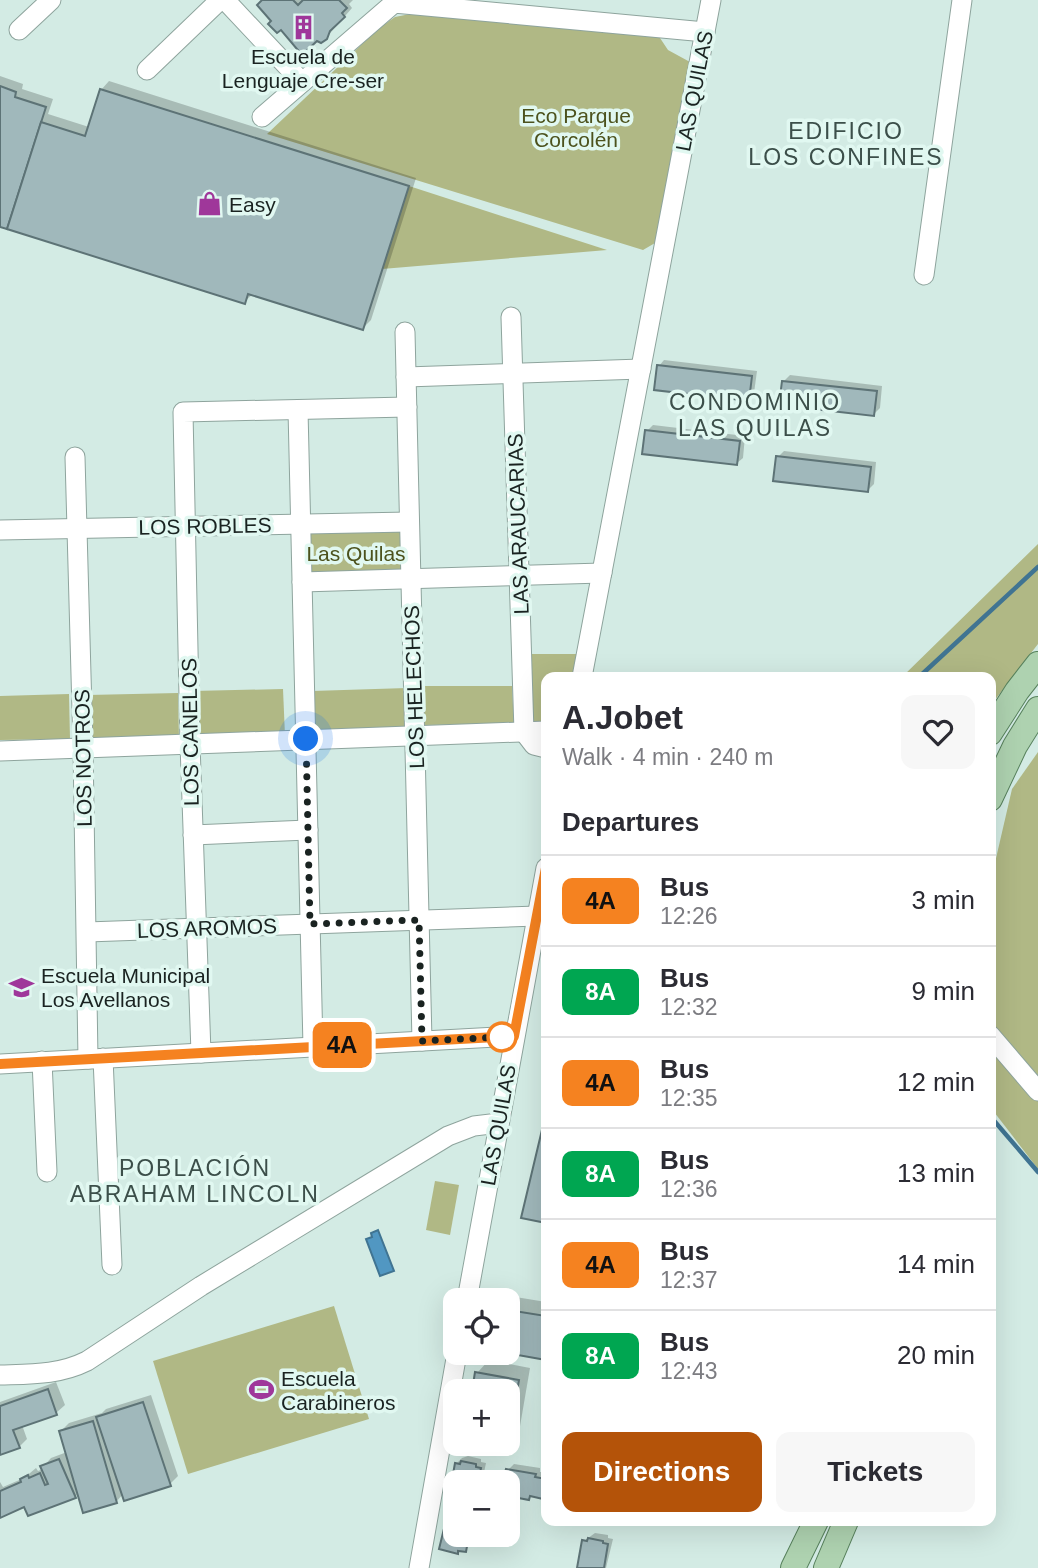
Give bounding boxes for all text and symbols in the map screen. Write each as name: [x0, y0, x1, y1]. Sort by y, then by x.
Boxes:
building icon: Escuela de Lenguaje Cre-ser: [289, 13, 317, 41]
street label: LAS QUILAS: [671, 29, 717, 153]
place label: Escuela de Lenguaje Cre-ser: [222, 45, 384, 92]
park label: Eco Parque Corcolén: [521, 104, 631, 151]
district label: EDIFICIO LOS CONFINES: [748, 118, 944, 170]
shop icon: Easy: [195, 190, 223, 218]
place label: Easy: [229, 193, 276, 216]
district label: CONDOMINIO LAS QUILAS: [669, 389, 841, 441]
street label: LAS ARAUCARIAS: [503, 433, 533, 615]
street label: LOS ROBLES: [138, 513, 272, 539]
park label: Las Quilas: [306, 542, 406, 565]
street label: LOS HELECHOS: [400, 605, 428, 769]
street label: LOS CANELOS: [177, 658, 203, 806]
street label: LOS NOTROS: [70, 689, 96, 827]
button: heart: [901, 695, 975, 769]
text: A.Jobet: [562, 699, 683, 736]
your location: [288, 721, 323, 756]
text: Walk · 4 min · 240 m: [562, 744, 773, 770]
text: Departures: [562, 807, 699, 837]
text: Bus: [660, 872, 709, 902]
text: 3 min: [911, 885, 975, 915]
text: 4A: [585, 887, 616, 914]
text: 12:26: [660, 903, 718, 929]
street label: LOS AROMOS: [137, 914, 277, 942]
text: Bus: [660, 963, 709, 993]
place label: Escuela Municipal Los Avellanos: [41, 964, 210, 1011]
school or university icon: Escuela Municipal Los Avellanos: [7, 973, 35, 1001]
text: 9 min: [911, 976, 975, 1006]
text: 8A: [585, 978, 616, 1005]
text: 12:32: [660, 994, 718, 1020]
line badge: 4A: [310, 1022, 374, 1068]
unlabelled marker: [487, 1022, 517, 1052]
text: 4A: [327, 1031, 357, 1058]
text: Bus: [660, 1054, 709, 1084]
street label: LAS QUILAS: [476, 1063, 520, 1187]
text: 12 min: [897, 1067, 975, 1097]
text: 4A: [585, 1069, 616, 1096]
text: 12:35: [660, 1085, 718, 1111]
text: Bus: [660, 1145, 709, 1175]
district label: POBLACIÓN ABRAHAM LINCOLN: [70, 1155, 320, 1207]
text: 13 min: [897, 1158, 975, 1188]
text: 8A: [585, 1160, 616, 1187]
text: 12:36: [660, 1176, 718, 1202]
text: Bus: [660, 1236, 709, 1266]
text: 14 min: [897, 1249, 975, 1279]
text: 4A: [585, 1251, 616, 1278]
text: 12:37: [660, 1267, 718, 1293]
map controls: [443, 1288, 520, 1547]
button: locate: [443, 1288, 520, 1365]
text: Bus: [660, 1327, 709, 1357]
text: 20 min: [897, 1340, 975, 1370]
text: 8A: [585, 1342, 616, 1369]
text: 12:43: [660, 1358, 718, 1384]
place label: Escuela Carabineros: [281, 1367, 395, 1414]
sports icon: Escuela Carabineros: [247, 1376, 275, 1404]
button: +: [443, 1379, 520, 1456]
button: Directions: [562, 1432, 762, 1512]
button: Tickets: [776, 1432, 975, 1512]
button: −: [443, 1470, 520, 1547]

